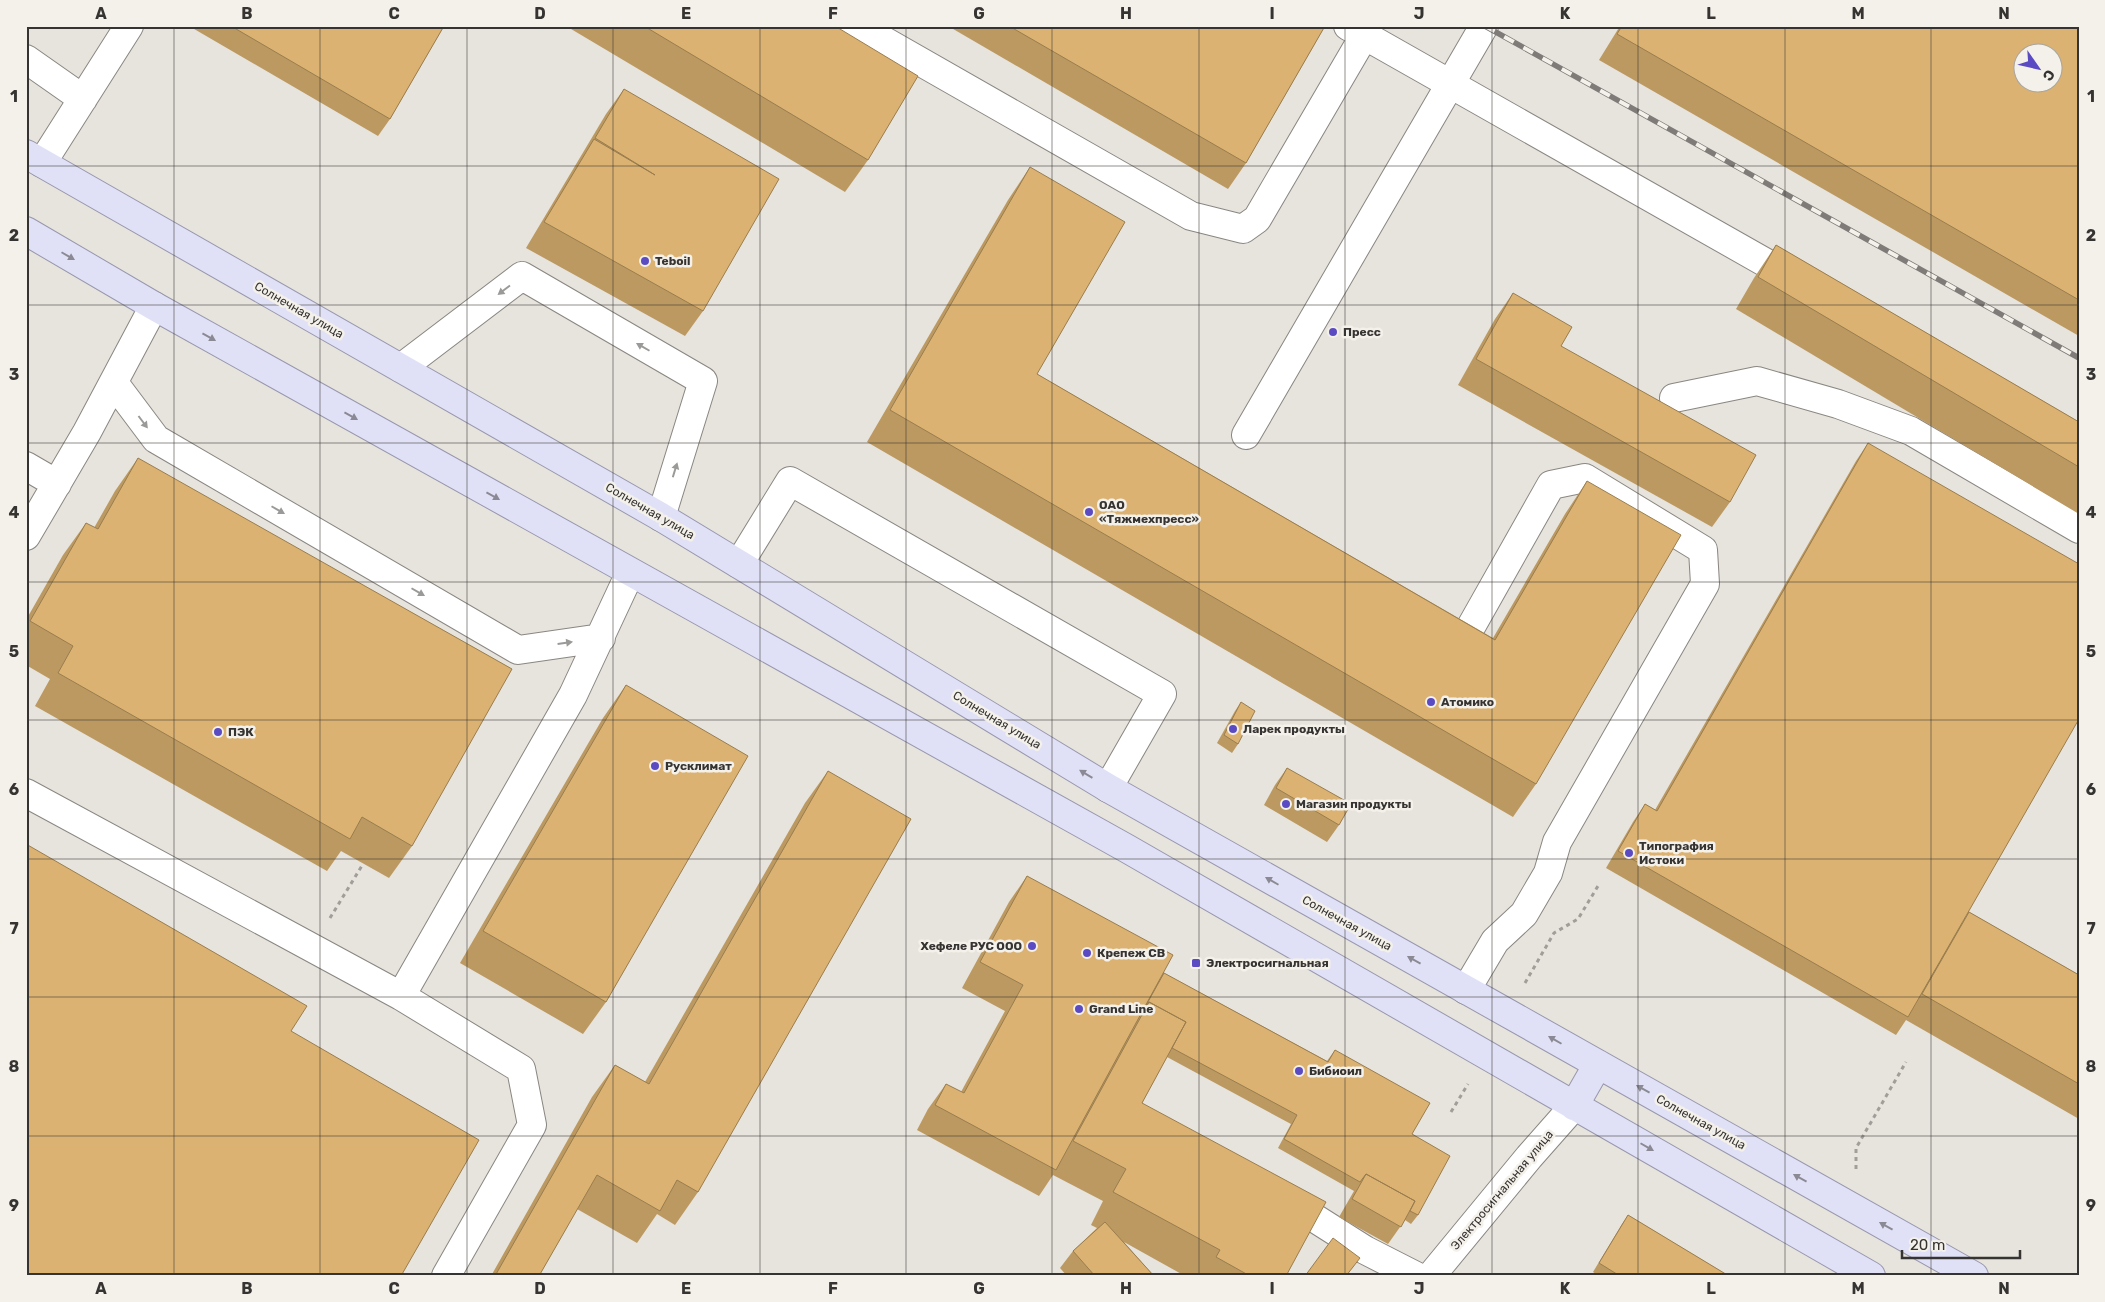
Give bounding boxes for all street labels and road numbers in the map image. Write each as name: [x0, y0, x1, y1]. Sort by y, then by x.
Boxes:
street label: Солнечная улица: [252, 279, 346, 341]
street label: Солнечная улица: [603, 480, 697, 542]
street label: Солнечная улица: [950, 688, 1044, 752]
street label: Солнечная улица: [1300, 893, 1394, 953]
street label: Солнечная улица: [1654, 1092, 1748, 1152]
street label: Электросигнальная улица: [1448, 1127, 1556, 1253]

